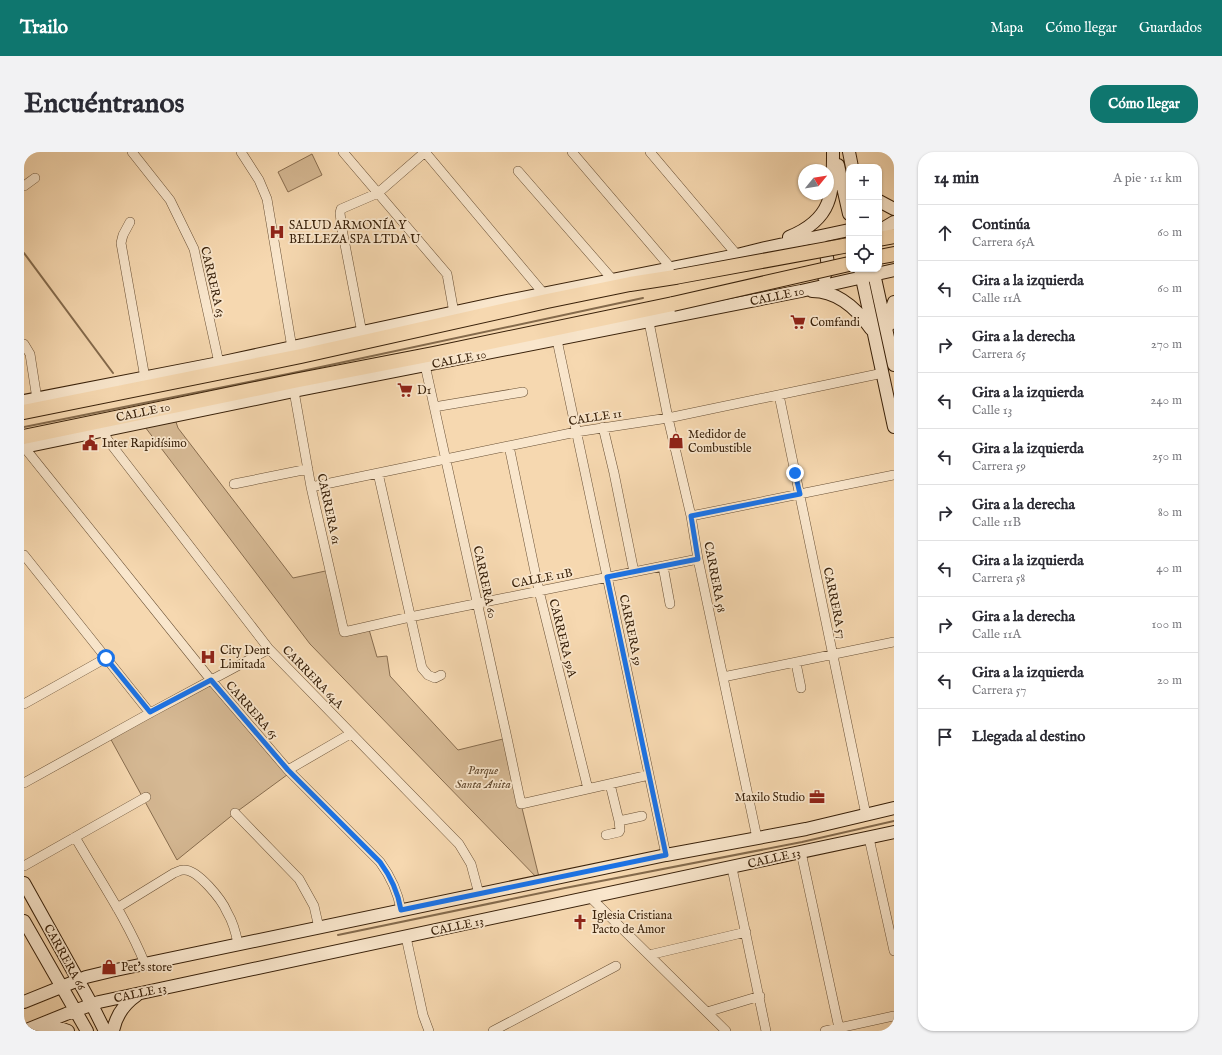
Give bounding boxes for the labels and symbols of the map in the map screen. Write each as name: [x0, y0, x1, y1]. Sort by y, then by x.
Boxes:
north arrow: [798, 164, 834, 200]
place label: SALUD ARMONÍA Y BELLEZA SPA LTDA U: [289, 217, 421, 247]
hospital icon: SALUD ARMONÍA Y BELLEZA SPA LTDA U: [268, 223, 286, 241]
street label: CARRERA 63: [197, 245, 228, 319]
street label: CALLE 10: [749, 283, 806, 310]
supermarket icon: Comfandi: [789, 313, 807, 331]
place label: Comfandi: [810, 315, 860, 330]
street label: CALLE 10: [431, 347, 488, 372]
supermarket icon: D1: [396, 381, 414, 399]
place label: D1: [417, 383, 431, 398]
street label: CALLE 10: [115, 399, 172, 426]
street label: CALLE 11: [567, 406, 623, 429]
place label: Medidor de Combustible: [688, 427, 752, 456]
shop icon: Medidor de Combustible: [667, 432, 685, 450]
public building icon: Inter Rapidísimo: [81, 434, 99, 452]
place label: Inter Rapidísimo: [102, 436, 187, 452]
route end: [786, 464, 804, 482]
street label: CARRERA 61: [314, 472, 343, 546]
street label: CARRERA 58: [700, 540, 729, 614]
street label: CARRERA 60: [469, 544, 500, 620]
street label: CALLE 11B: [510, 565, 574, 592]
street label: CARRERA 57: [820, 566, 849, 640]
street label: CARRERA 59: [616, 593, 645, 667]
street label: CARRERA 59A: [545, 597, 580, 680]
place label: City Dent Limitada: [220, 643, 270, 672]
street label: CARRERA 64A: [279, 643, 347, 713]
hospital icon: City Dent Limitada: [199, 648, 217, 666]
route start: [97, 649, 115, 667]
street label: CARRERA 65: [222, 678, 281, 743]
park label: Parque Santa Anita: [455, 763, 511, 792]
office icon: Maxilo Studio: [808, 788, 826, 806]
place label: Maxilo Studio: [735, 790, 806, 805]
street label: CALLE 13: [746, 845, 802, 872]
place label: Iglesia Cristiana Pacto de Amor: [592, 908, 673, 937]
church icon: Iglesia Cristiana Pacto de Amor: [571, 913, 589, 931]
street label: CALLE 13: [429, 914, 485, 939]
street label: CARRERA 66: [40, 922, 89, 994]
shop icon: Pet's store: [100, 958, 118, 976]
place label: Pet's store: [121, 960, 173, 975]
street label: CALLE 13: [112, 981, 168, 1006]

